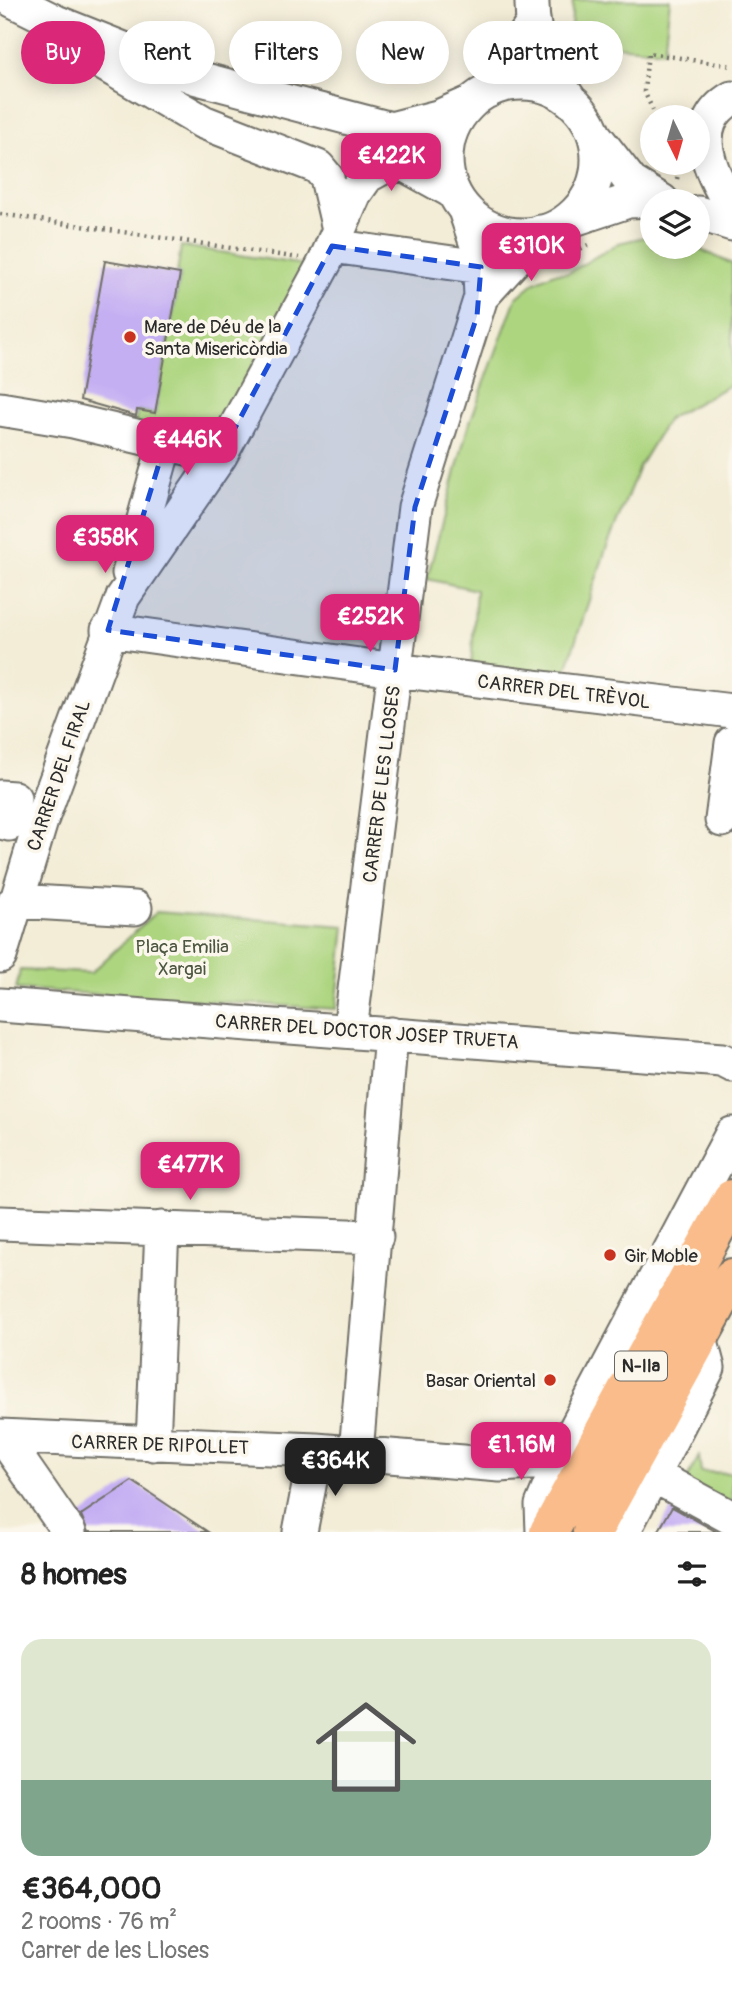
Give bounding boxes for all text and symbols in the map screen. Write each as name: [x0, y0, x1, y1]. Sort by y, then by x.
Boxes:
chip: Buy: [21, 21, 105, 84]
chip: Rent: [119, 21, 215, 84]
chip: Filters: [229, 21, 342, 84]
chip: New: [356, 21, 449, 84]
chip: Apartment: [463, 21, 623, 84]
north arrow: [640, 105, 710, 175]
map controls: [640, 105, 710, 259]
pin: €422K: [342, 134, 440, 193]
text: €422K: [357, 141, 425, 170]
button: layers: [640, 189, 710, 259]
pin: €310K: [482, 224, 580, 283]
text: €310K: [498, 231, 564, 260]
place label: Mare de Déu de la Santa Misericòrdia: [144, 315, 288, 361]
marker: Mare de Déu de la Santa Misericòrdia: [122, 329, 138, 345]
pin: €446K: [138, 418, 236, 477]
text: €446K: [152, 425, 222, 454]
pin: €358K: [56, 516, 154, 575]
text: €358K: [72, 523, 138, 552]
pin: €252K: [321, 594, 419, 654]
text: €252K: [336, 602, 404, 631]
street label: CARRER DEL TRÈVOL: [476, 669, 652, 715]
street label: CARRER DE LES LLOSES: [358, 684, 406, 884]
street label: CARRER DEL FIRAL: [22, 696, 96, 854]
park label: Plaça Emilia Xargai: [135, 935, 229, 981]
street label: CARRER DEL DOCTOR JOSEP TRUETA: [214, 1009, 519, 1055]
pin: €477K: [141, 1142, 239, 1202]
text: €477K: [157, 1150, 223, 1179]
place label: Gir Moble: [624, 1244, 699, 1268]
marker: Gir Moble: [602, 1247, 618, 1263]
road number: N-IIa: [615, 1352, 667, 1380]
place label: Basar Oriental: [425, 1369, 536, 1393]
marker: Basar Oriental: [542, 1372, 558, 1388]
pin: €1.16M: [464, 1422, 578, 1482]
street label: CARRER DE RIPOLLET: [71, 1430, 249, 1460]
text: €1.16M: [487, 1430, 555, 1459]
pin: €364K: [286, 1438, 384, 1498]
text: €364K: [301, 1446, 369, 1475]
icon: filters: [673, 1555, 711, 1593]
text: 8 homes: [21, 1556, 127, 1593]
icon: home: [303, 1684, 429, 1810]
text: €364,000: [21, 1870, 162, 1907]
text: 2 rooms · 76 m²: [21, 1907, 177, 1936]
text: Carrer de les Lloses: [21, 1936, 209, 1965]

